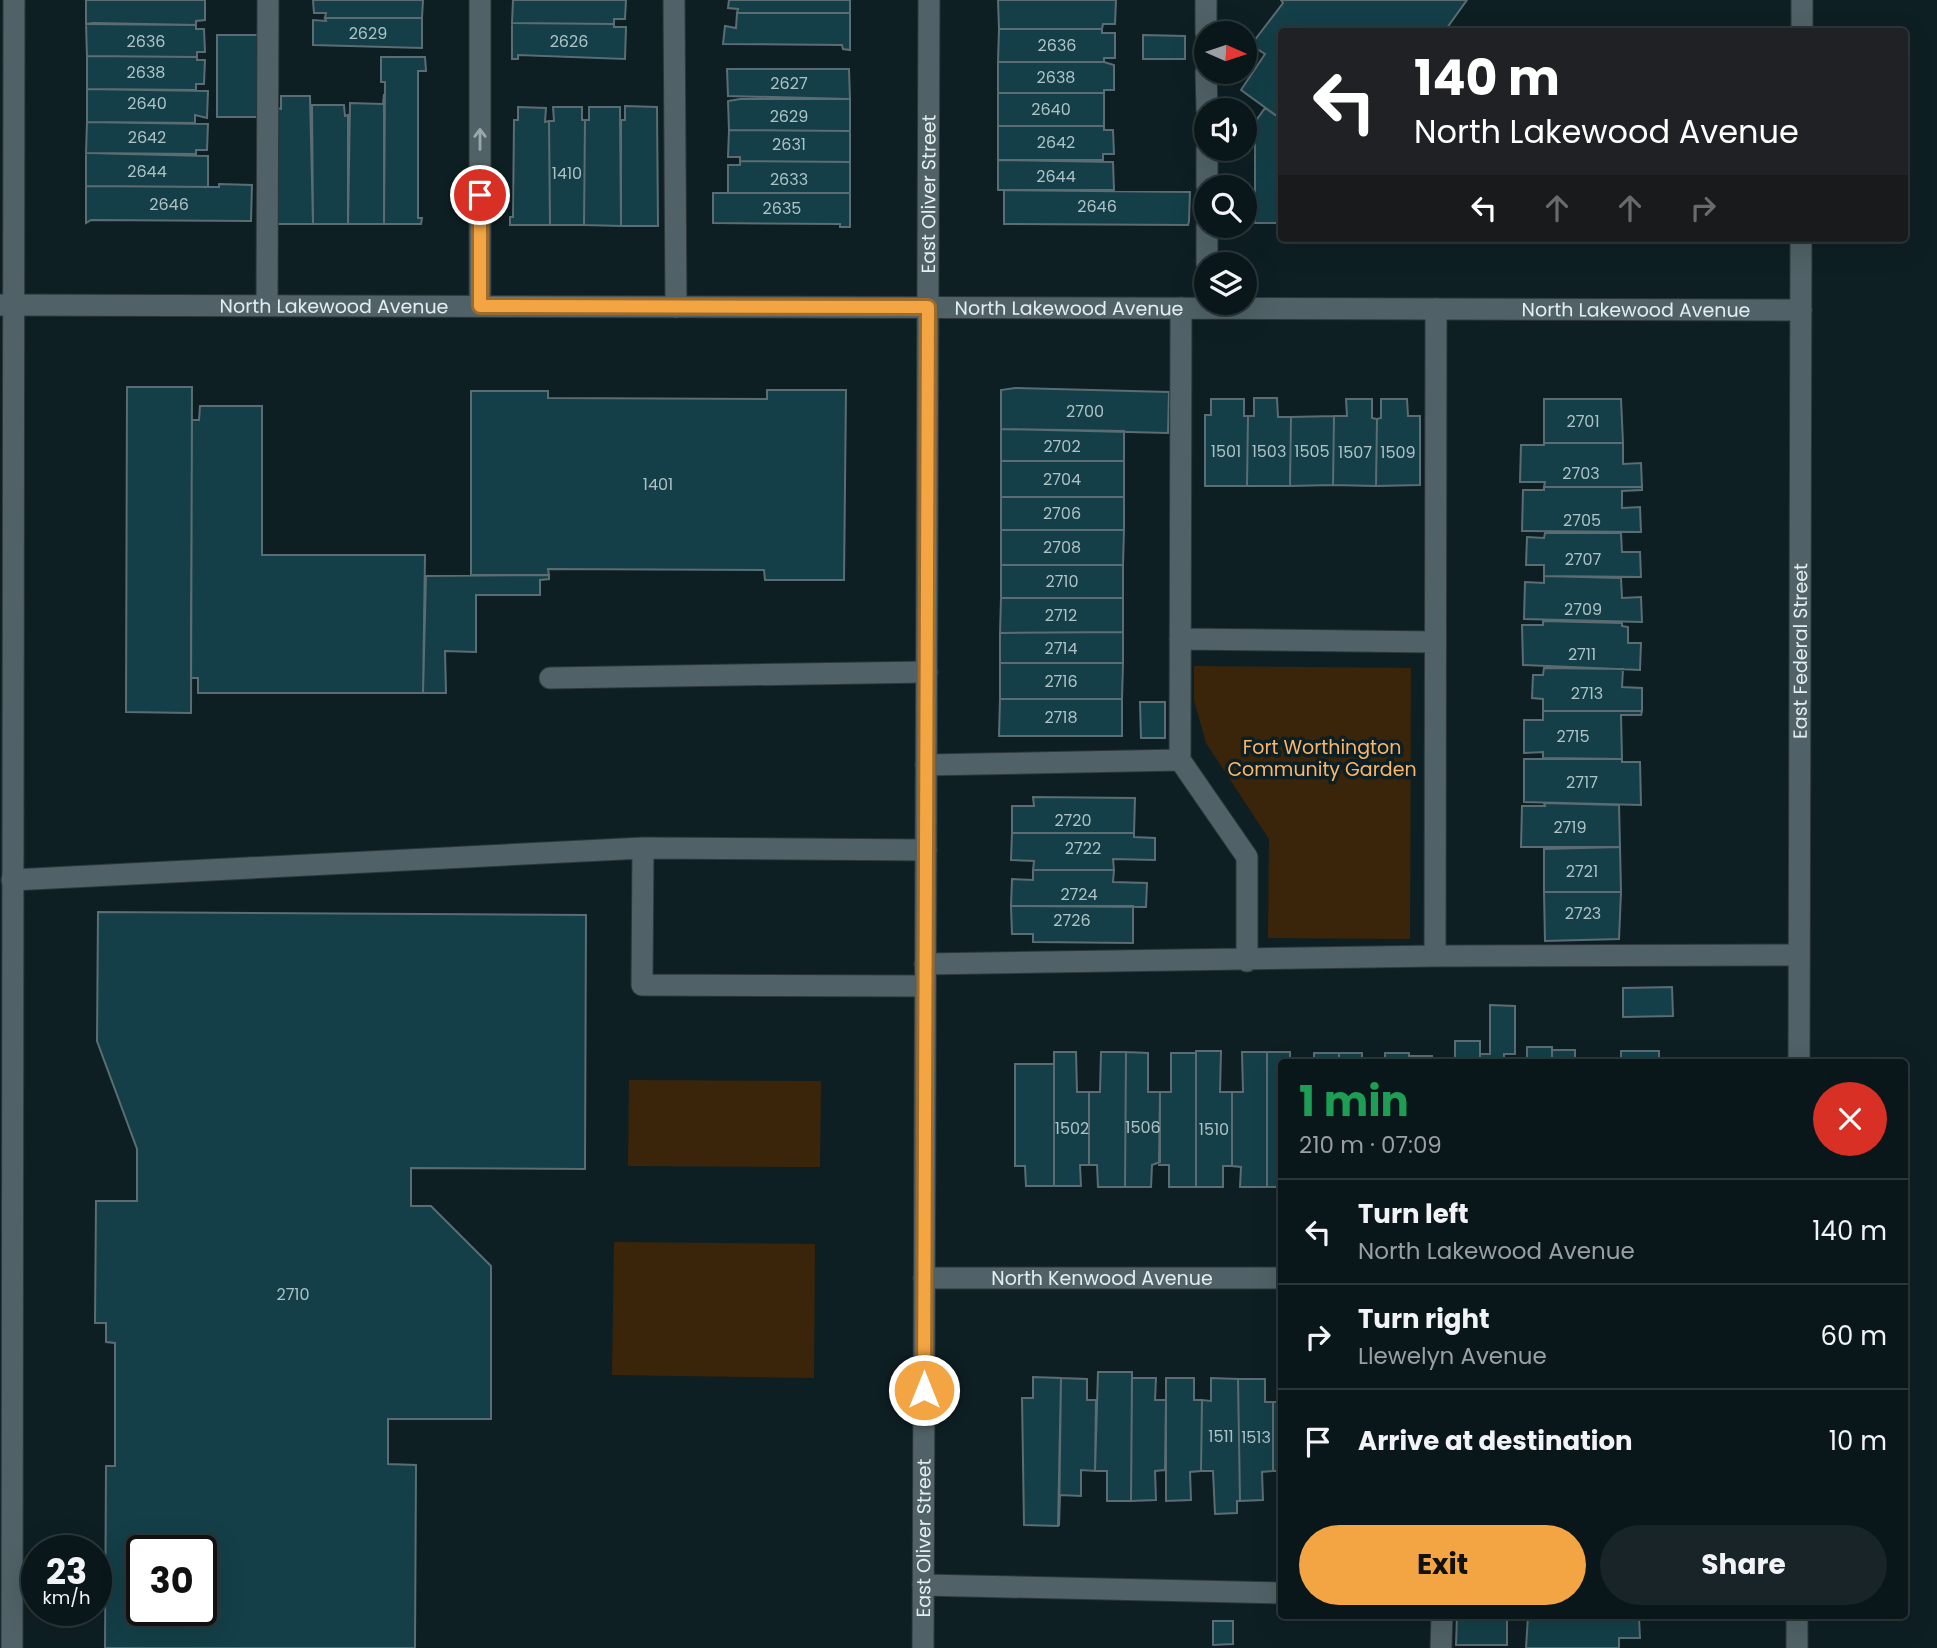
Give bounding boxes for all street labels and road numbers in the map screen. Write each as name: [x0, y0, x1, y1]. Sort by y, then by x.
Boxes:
street label: East Oliver Street: [915, 114, 943, 274]
street label: North Lakewood Avenue: [220, 293, 448, 320]
street label: North Lakewood Avenue: [955, 295, 1183, 322]
street label: North Lakewood Avenue: [1522, 296, 1750, 324]
street label: East Federal Street: [1787, 563, 1814, 739]
street label: North Kenwood Avenue: [991, 1265, 1213, 1292]
street label: East Oliver Street: [910, 1458, 938, 1618]

